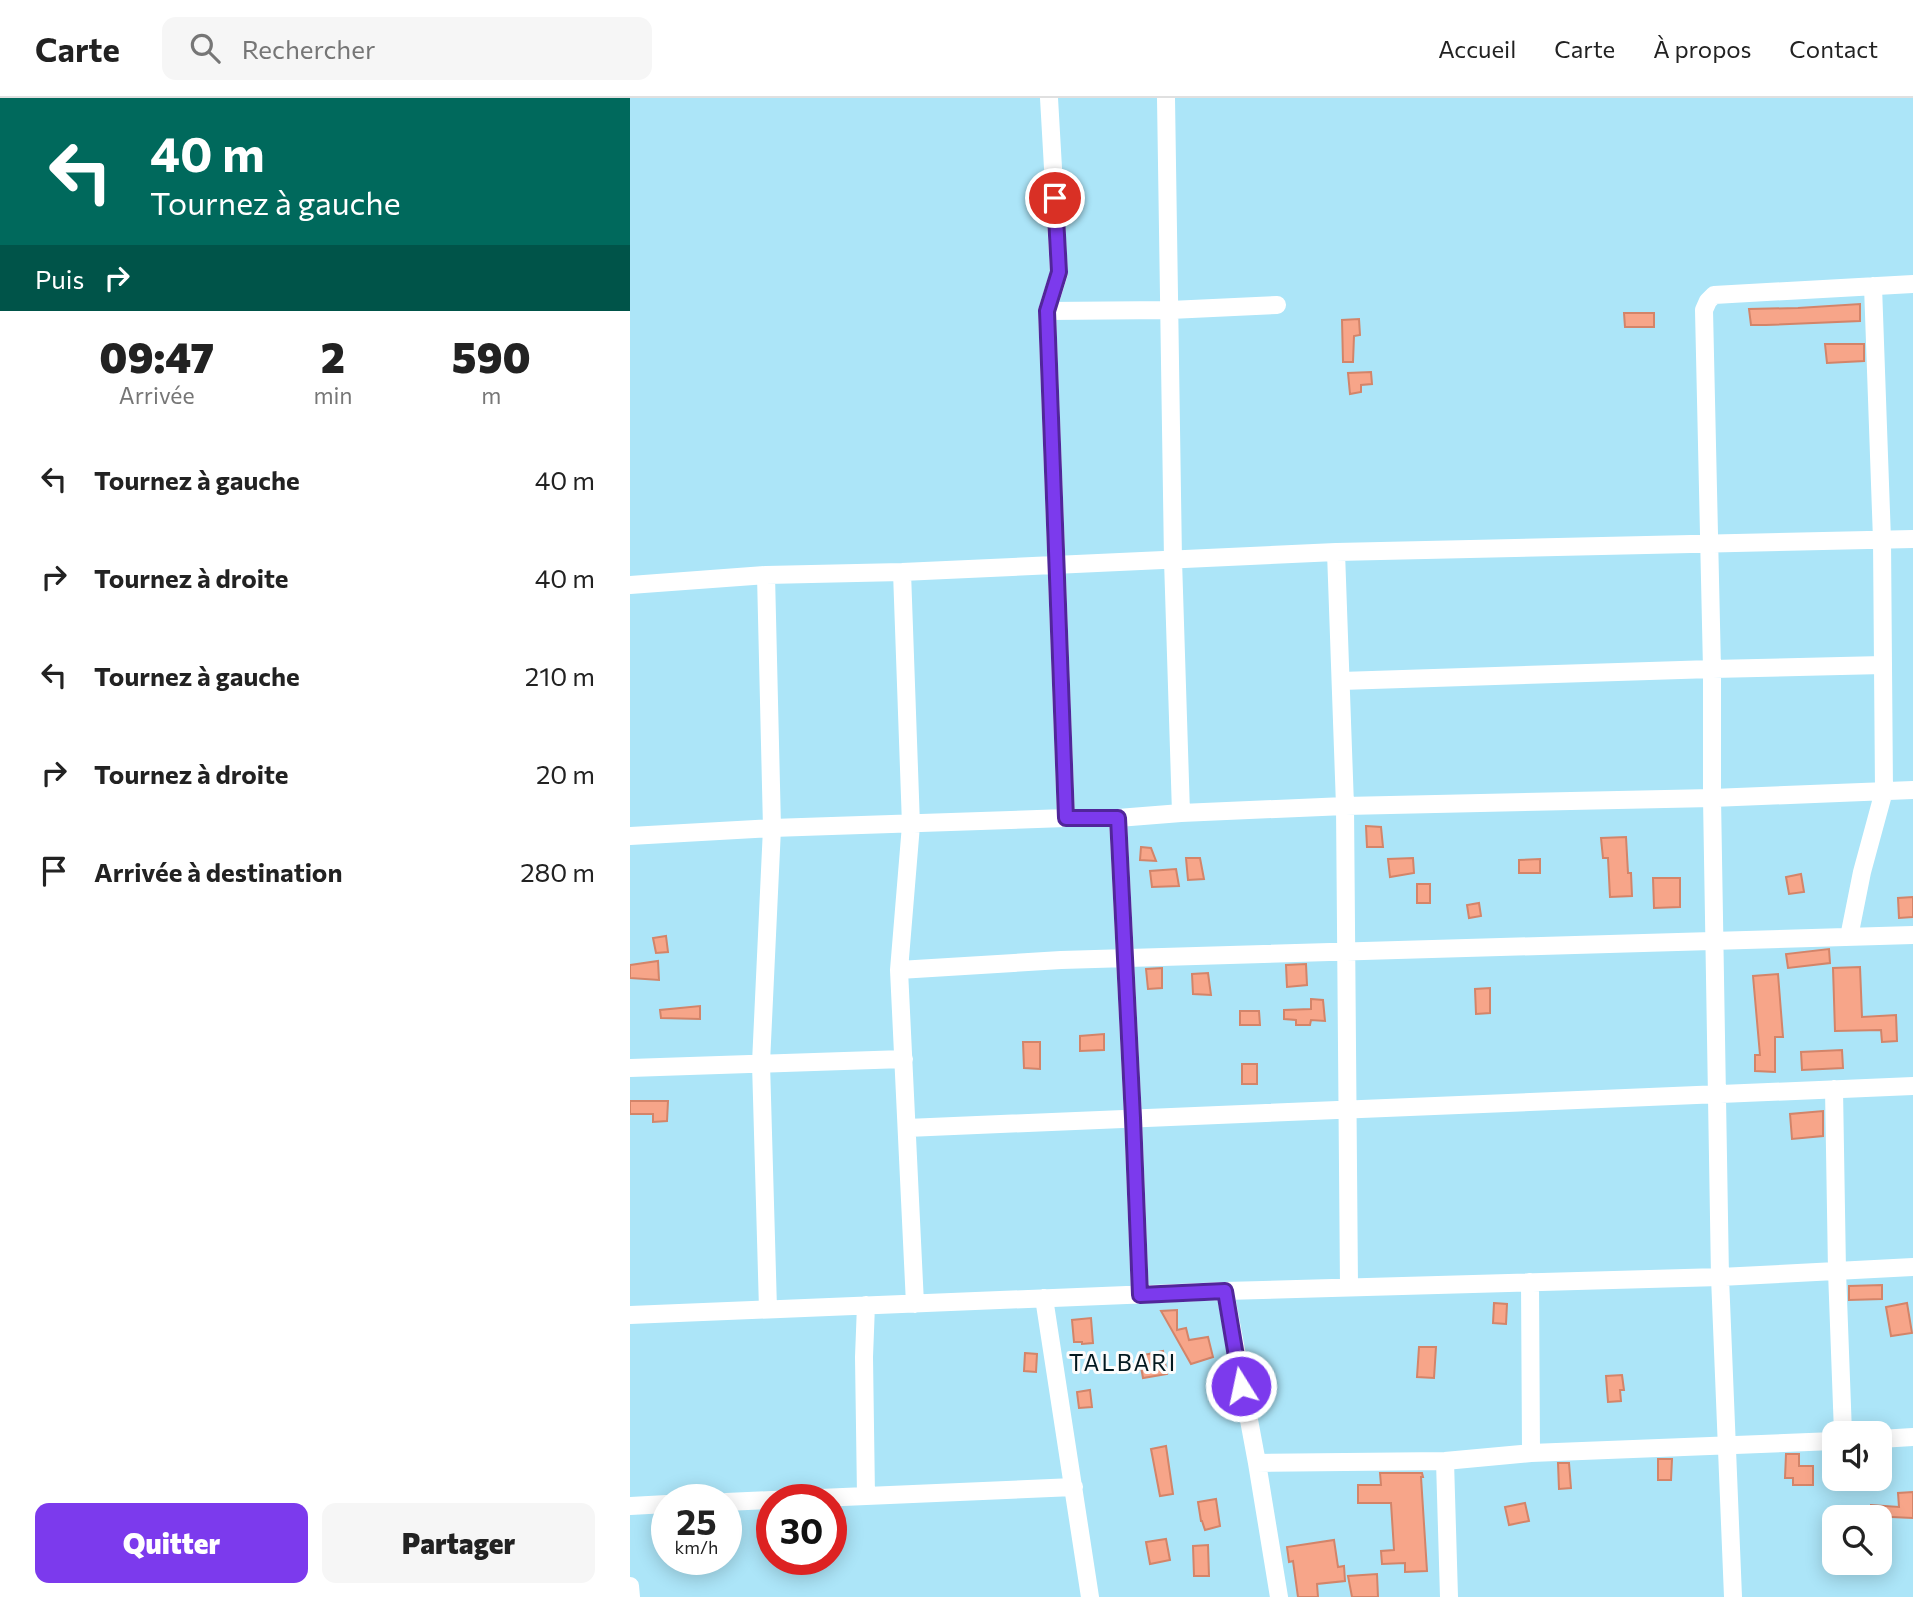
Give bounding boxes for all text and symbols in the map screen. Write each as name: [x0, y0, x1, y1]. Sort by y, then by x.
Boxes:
search box: [162, 17, 652, 80]
text: Carte: [35, 28, 120, 69]
icon: search: [186, 29, 224, 67]
text: Rechercher: [242, 33, 375, 64]
text: Accueil: [1438, 34, 1516, 63]
text: Carte: [1554, 34, 1615, 63]
text: À propos: [1653, 34, 1751, 63]
text: Contact: [1789, 34, 1878, 63]
text: 40 m: [150, 122, 265, 182]
icon: left: [35, 126, 126, 217]
pin: [1025, 168, 1085, 228]
icon: arrive: [1036, 179, 1074, 217]
text: Tournez à gauche: [150, 182, 401, 222]
icon: right: [98, 259, 136, 297]
text: Puis: [35, 263, 84, 294]
text: 09:47: [99, 330, 214, 382]
text: 2: [321, 330, 345, 382]
text: 590: [452, 330, 531, 382]
text: Arrivée: [119, 381, 195, 409]
text: min: [313, 381, 353, 409]
text: m: [481, 381, 501, 409]
icon: left: [35, 460, 73, 498]
text: Tournez à gauche: [94, 464, 300, 495]
text: 40 m: [535, 464, 595, 495]
icon: right: [35, 558, 73, 596]
text: Tournez à droite: [94, 562, 289, 593]
text: 40 m: [535, 562, 595, 593]
icon: left: [35, 656, 73, 694]
text: Tournez à gauche: [94, 660, 300, 691]
text: 210 m: [525, 660, 595, 691]
icon: right: [35, 754, 73, 792]
text: Tournez à droite: [94, 758, 289, 789]
text: 20 m: [536, 758, 595, 789]
icon: arrive: [35, 852, 73, 890]
text: Arrivée à destination: [94, 856, 342, 887]
text: 280 m: [520, 856, 595, 887]
district label: TALBARI: [1069, 1348, 1177, 1376]
position arrow: [1204, 1349, 1278, 1423]
map controls: [1822, 1421, 1892, 1575]
button: sound: [1822, 1421, 1892, 1491]
speed limit sign: 30: [756, 1484, 847, 1575]
text: 25: [676, 1499, 717, 1542]
button: Quitter: [35, 1503, 308, 1583]
button: Partager: [322, 1503, 595, 1583]
button: search: [1822, 1505, 1892, 1575]
text: km/h: [675, 1536, 718, 1558]

